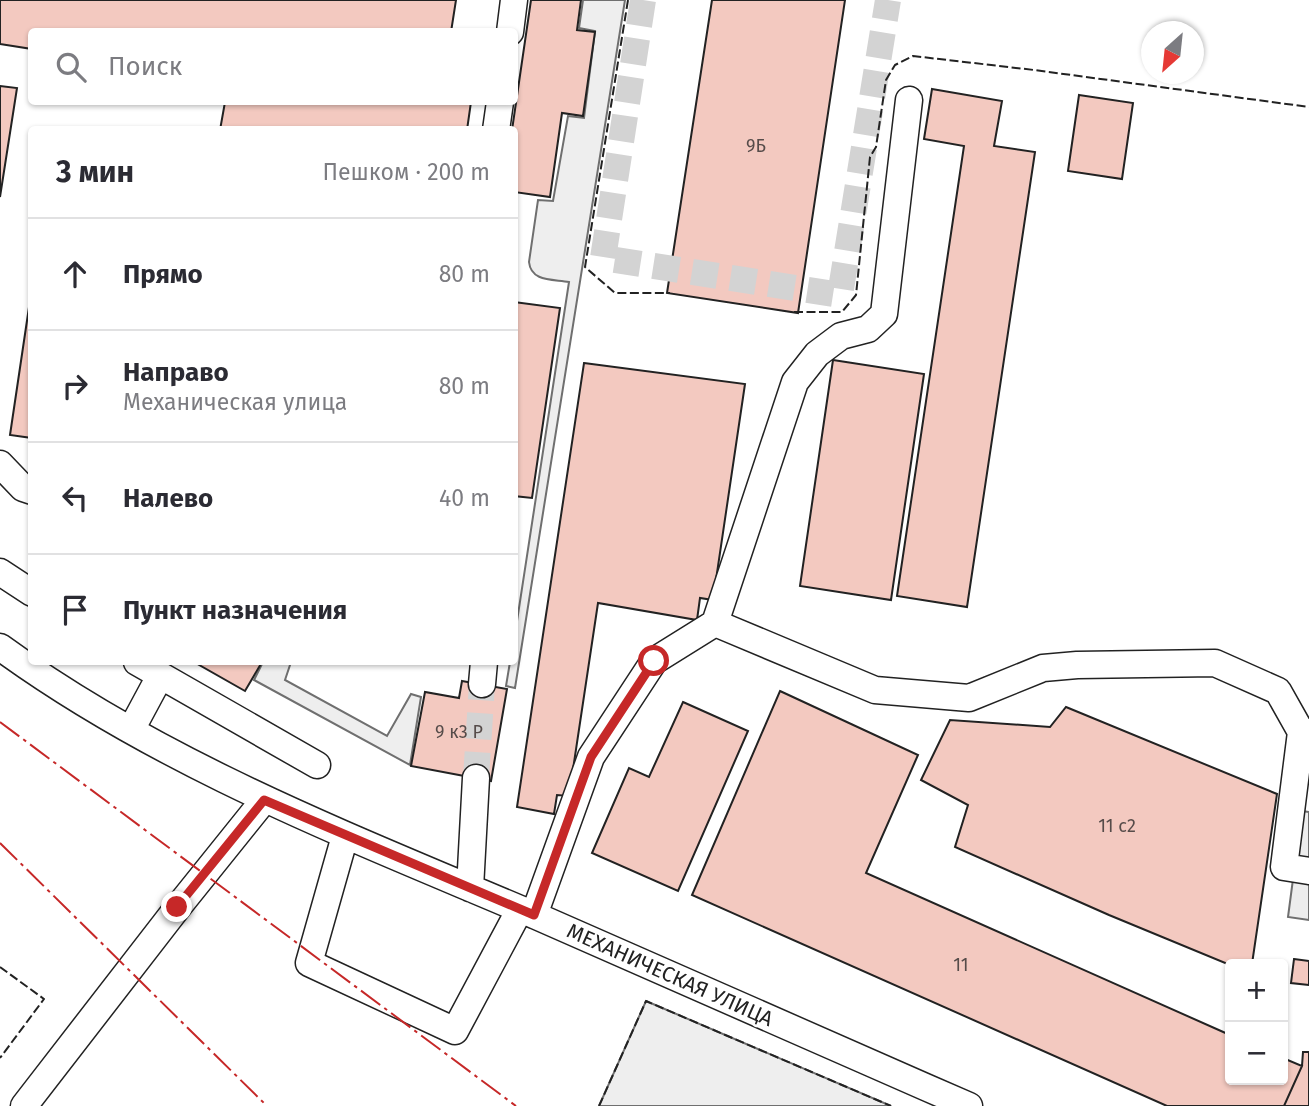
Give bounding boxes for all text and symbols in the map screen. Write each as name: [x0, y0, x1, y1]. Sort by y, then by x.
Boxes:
north arrow: [1141, 21, 1204, 84]
search box: [28, 28, 518, 105]
icon: search: [52, 48, 90, 86]
text: Поиск: [108, 51, 182, 82]
house number: 9Б: [746, 135, 766, 157]
text: 3 мин: [56, 154, 134, 190]
text: Пешком · 200 m: [322, 158, 490, 186]
icon: ahead: [56, 255, 94, 293]
text: Прямо: [123, 259, 203, 290]
text: 80 m: [439, 260, 490, 288]
text: Направо: [123, 357, 229, 388]
icon: right: [56, 367, 94, 405]
text: 80 m: [439, 372, 490, 400]
text: Механическая улица: [123, 388, 347, 416]
icon: left: [56, 479, 94, 517]
text: Налево: [123, 483, 213, 514]
text: 40 m: [439, 484, 490, 512]
icon: arrive: [56, 591, 94, 629]
text: Пункт назначения: [123, 595, 347, 626]
route start: [638, 645, 669, 676]
house number: 9 к3 Р: [435, 721, 483, 743]
house number: 11 с2: [1098, 815, 1136, 837]
route end: [161, 891, 192, 922]
street label: МЕХАНИЧЕСКАЯ УЛИЦА: [563, 918, 777, 1032]
house number: 11: [953, 954, 969, 976]
map controls: [1225, 959, 1288, 1085]
button: +: [1225, 959, 1288, 1022]
button: −: [1225, 1022, 1288, 1085]

